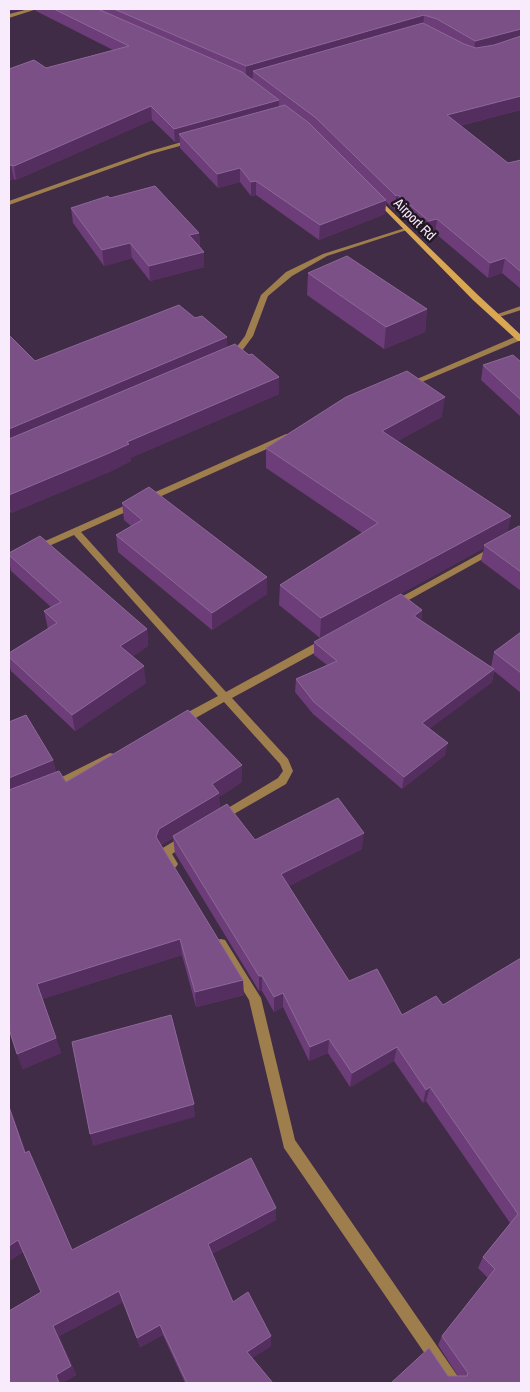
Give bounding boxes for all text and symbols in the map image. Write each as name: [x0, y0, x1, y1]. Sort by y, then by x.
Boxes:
street label: Airport Rd: [389, 193, 440, 244]

